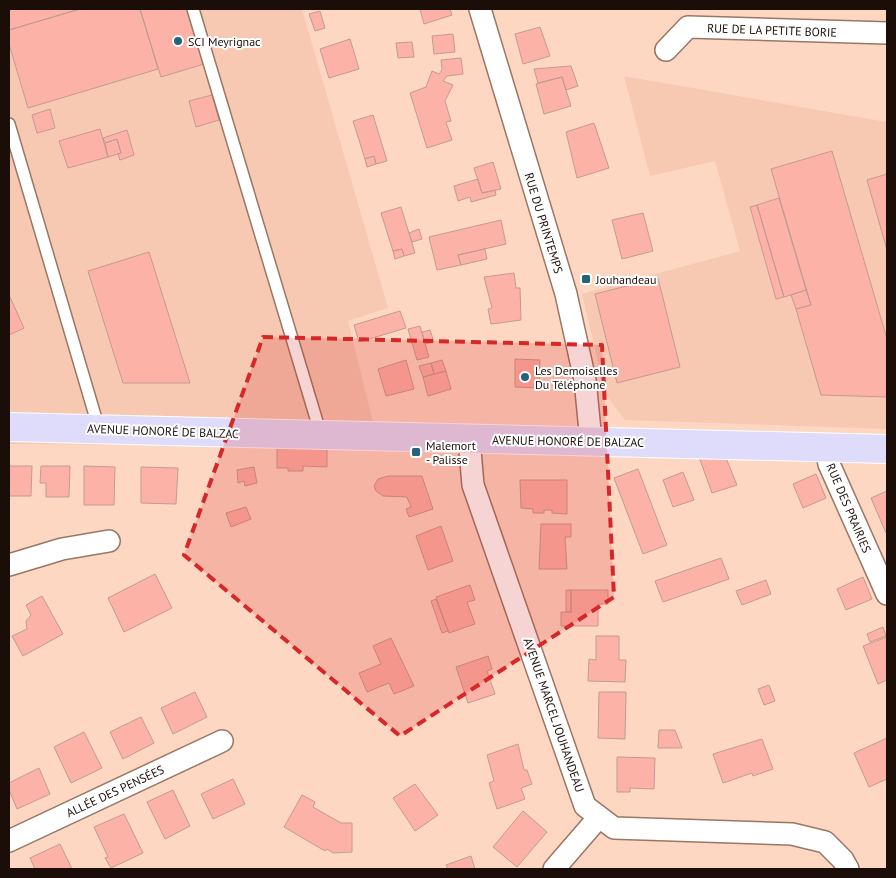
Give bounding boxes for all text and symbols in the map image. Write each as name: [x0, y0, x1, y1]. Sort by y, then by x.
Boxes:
street label: RUE DE LA PETITE BORIE: [707, 20, 837, 40]
place label: SCI Meyrignac: [188, 34, 261, 49]
marker: SCI Meyrignac: [172, 35, 184, 47]
street label: RUE DU PRINTEMPS: [522, 171, 566, 275]
place label: Jouhandeau: [595, 272, 656, 287]
marker: Jouhandeau: [580, 273, 592, 285]
place label: Les Demoiselles Du Téléphone: [535, 363, 618, 392]
marker: Les Demoiselles Du Téléphone: [519, 371, 531, 383]
street label: AVENUE HONORÉ DE BALZAC: [87, 421, 239, 441]
street label: AVENUE HONORÉ DE BALZAC: [492, 432, 644, 450]
place label: Malemort - Palisse: [426, 438, 476, 467]
marker: Malemort - Palisse: [410, 446, 422, 458]
street label: RUE DES PRAIRIES: [823, 461, 875, 555]
street label: AVENUE MARCEL JOUHANDEAU: [520, 636, 588, 794]
street label: ALLÉE DES PENSÉES: [64, 762, 166, 820]

